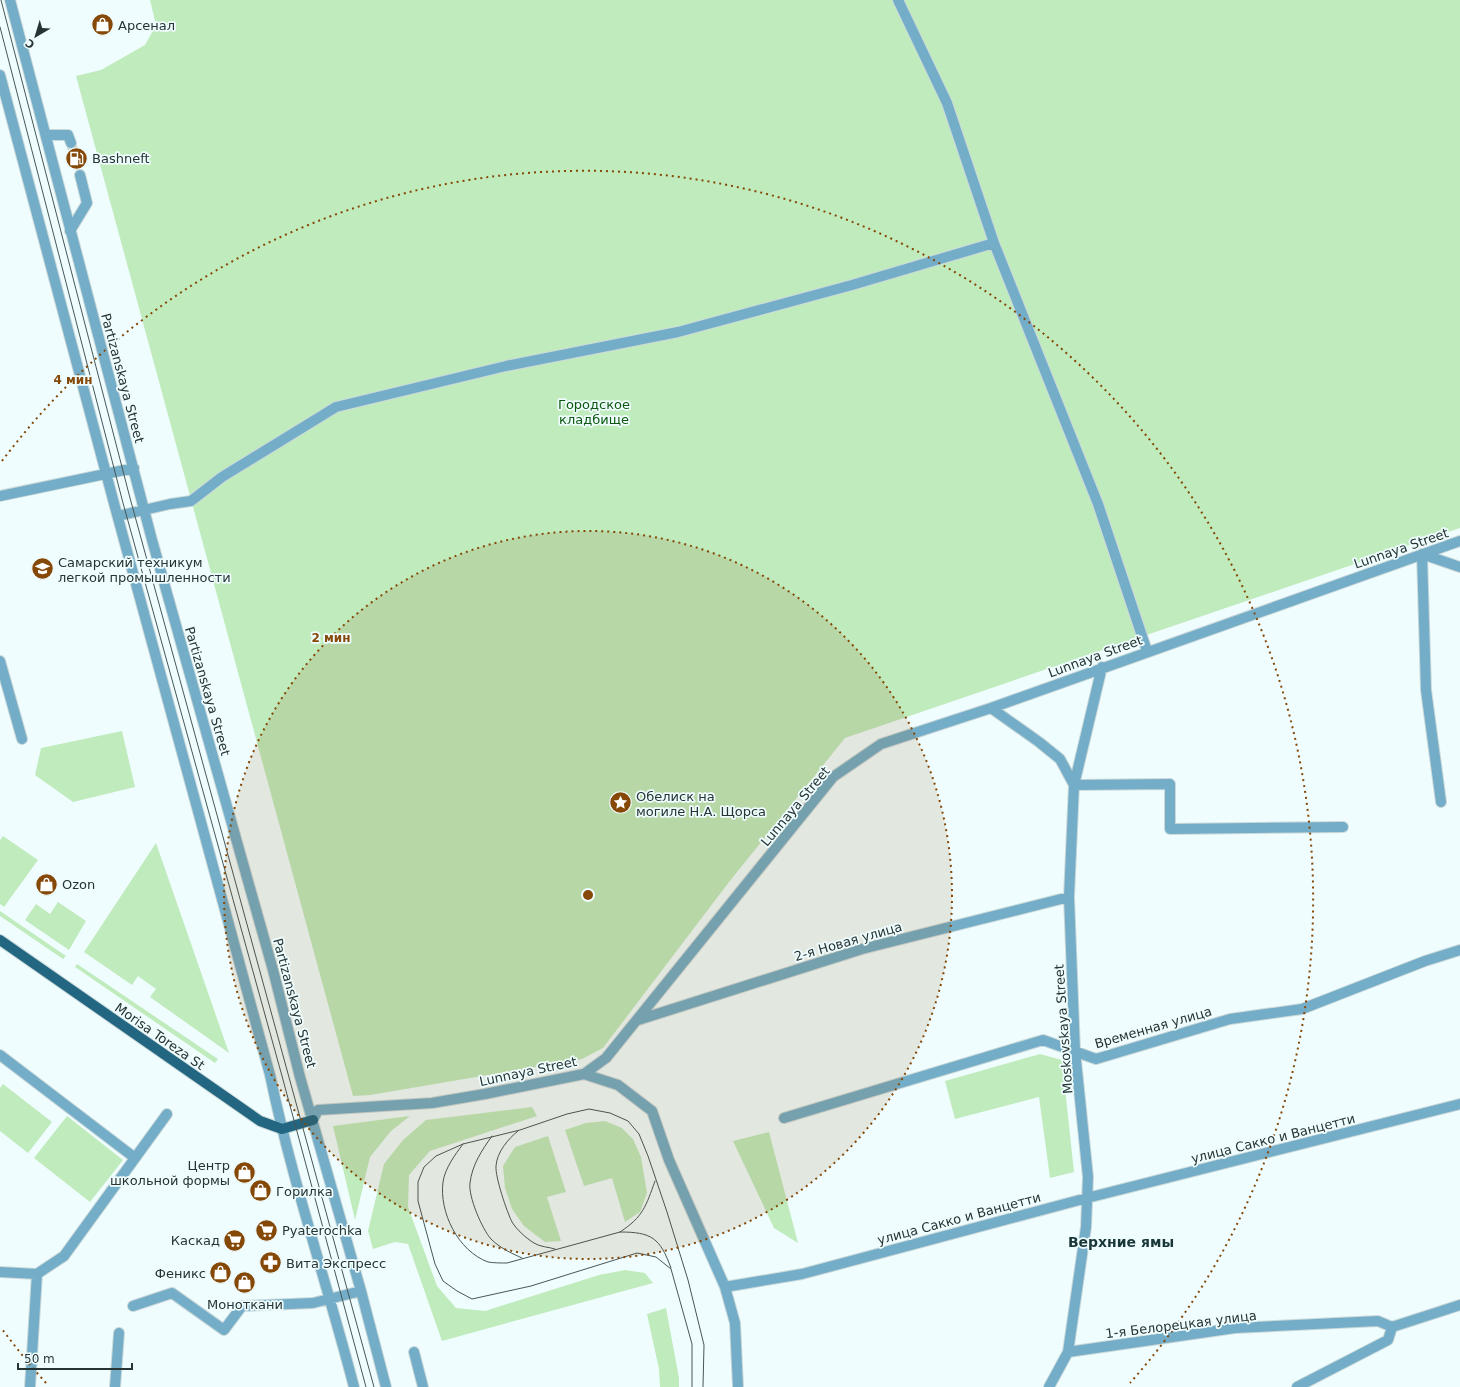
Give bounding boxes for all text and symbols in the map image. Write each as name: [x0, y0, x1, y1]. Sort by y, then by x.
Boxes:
shop icon: Арсенал: [90, 12, 116, 38]
north arrow: [16, 16, 56, 56]
place label: Арсенал: [118, 18, 175, 33]
text: С: [23, 36, 37, 51]
fuel station icon: Bashneft: [64, 145, 90, 171]
place label: Bashneft: [92, 151, 150, 166]
street label: Partizanskaya Street: [98, 312, 147, 445]
text: 4 мин: [53, 373, 93, 387]
park label: Городское кладбище: [558, 397, 630, 427]
street label: Lunnaya Street: [1352, 525, 1450, 572]
place label: Самарский техникум легкой промышленности: [58, 555, 231, 585]
school or university icon: Самарский техникум легкой промышленности: [30, 556, 56, 582]
street label: Partizanskaya Street: [182, 625, 233, 757]
text: 2 мин: [311, 631, 351, 645]
street label: Lunnaya Street: [1046, 632, 1144, 680]
street label: Lunnaya Street: [758, 764, 833, 849]
place label: Обелиск на могиле Н.А. Щорса: [636, 789, 766, 819]
place icon: Обелиск на могиле Н.А. Щорса: [608, 790, 634, 816]
shop icon: Ozon: [34, 871, 60, 897]
place label: Ozon: [62, 877, 95, 892]
centre of rings: [581, 888, 595, 902]
street label: 2-я Новая улица: [792, 919, 904, 964]
street label: Partizanskaya Street: [270, 937, 319, 1070]
street label: Moskovskaya Street: [1051, 964, 1076, 1094]
street label: Morisa Toreza St: [112, 1000, 207, 1073]
street label: Временная улица: [1093, 1004, 1213, 1051]
street label: Lunnaya Street: [478, 1054, 578, 1089]
street label: улица Сакко и Ванцетти: [1189, 1111, 1357, 1166]
place label: Центр школьной формы: [110, 1158, 230, 1188]
shop icon: Центр школьной формы: [232, 1159, 258, 1185]
shop icon: Горилка: [248, 1178, 274, 1204]
place label: Горилка: [276, 1184, 333, 1199]
street label: улица Сакко и Ванцетти: [876, 1189, 1043, 1248]
supermarket icon: Pyaterochka: [253, 1217, 279, 1243]
place label: Pyaterochka: [282, 1223, 362, 1238]
supermarket icon: Каскад: [222, 1227, 248, 1253]
place label: Каскад: [171, 1233, 220, 1248]
district label: Верхние ямы: [1068, 1234, 1174, 1250]
pharmacy icon: Вита Экспресс: [257, 1250, 283, 1276]
place label: Вита Экспресс: [286, 1256, 386, 1271]
shop icon: Феникс: [208, 1260, 234, 1286]
place label: Феникс: [155, 1266, 206, 1281]
shop icon: Моноткани: [232, 1269, 258, 1295]
place label: Моноткани: [207, 1297, 283, 1312]
street label: 1-я Белорецкая улица: [1105, 1308, 1258, 1341]
scale bar: [18, 1345, 132, 1371]
text: 50 m: [24, 1352, 55, 1366]

